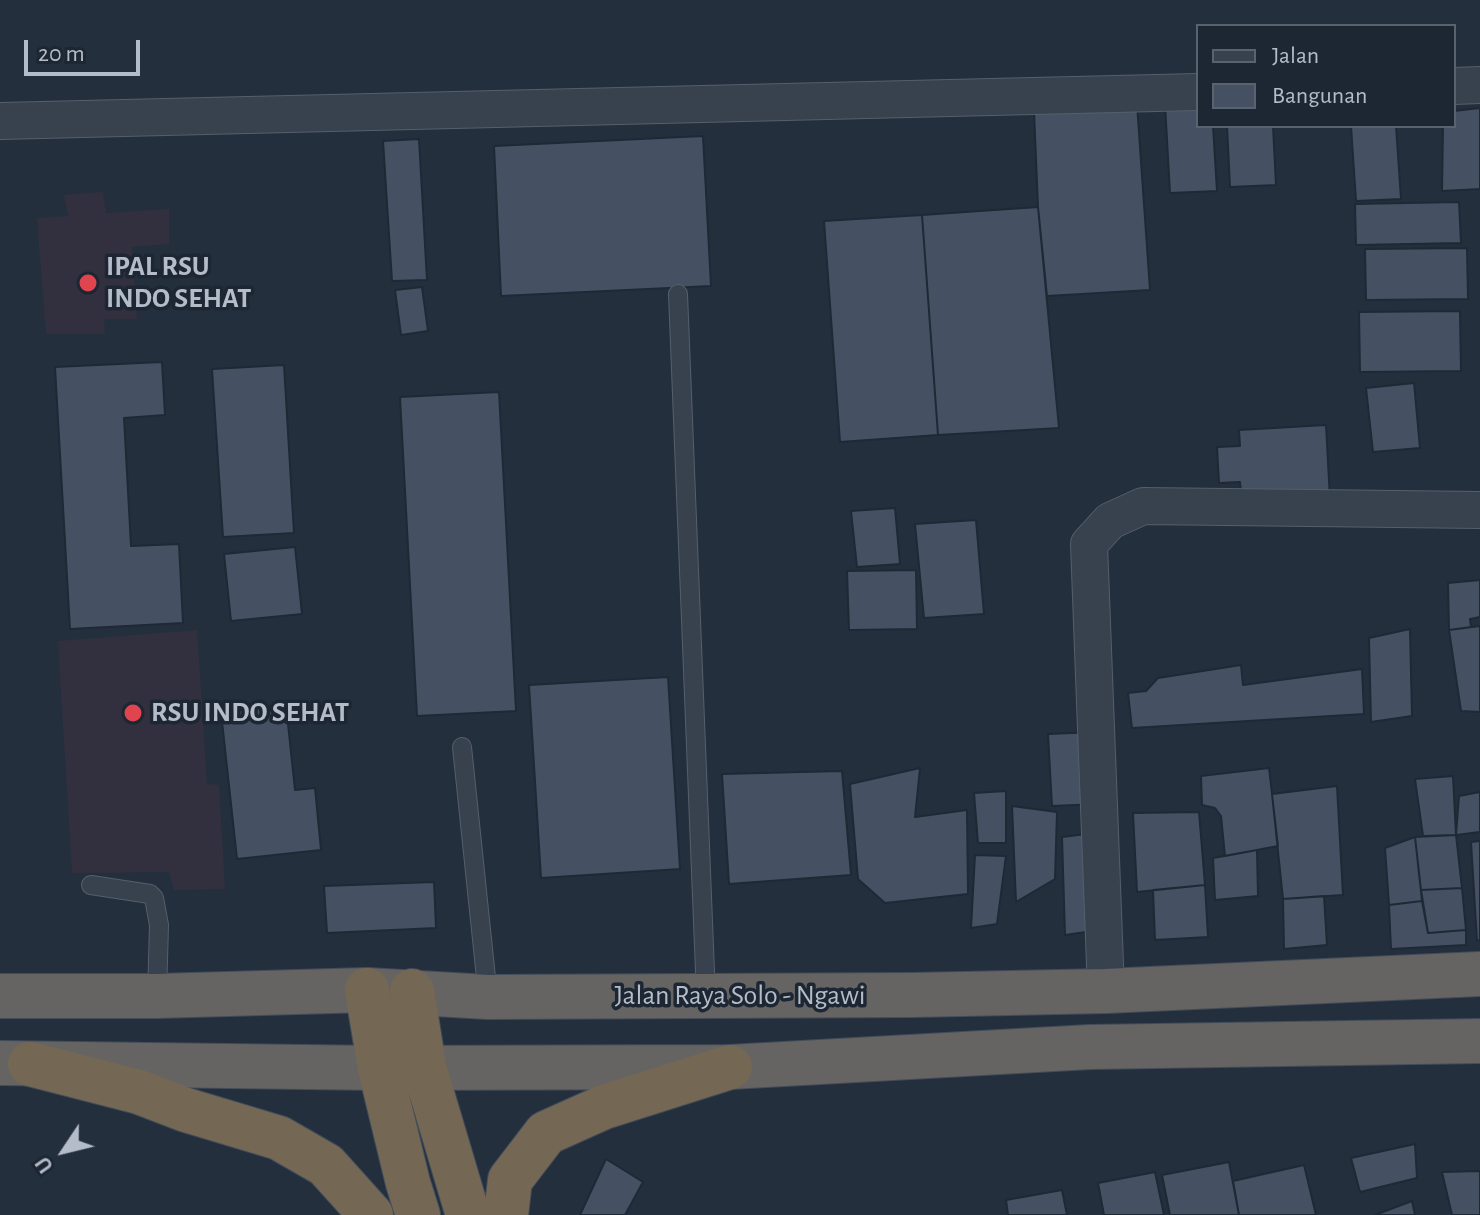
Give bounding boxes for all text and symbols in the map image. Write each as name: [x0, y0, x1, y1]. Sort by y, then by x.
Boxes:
scale bar: [28, 24, 144, 74]
legend: [1196, 24, 1456, 128]
text: 20 m: [38, 42, 85, 66]
text: Jalan: [1272, 44, 1319, 68]
text: Bangunan: [1272, 84, 1367, 108]
place label: IPAL RSU INDO SEHAT: [106, 250, 251, 316]
marker: IPAL RSU INDO SEHAT: [77, 272, 99, 294]
place label: RSU INDO SEHAT: [151, 696, 349, 730]
marker: RSU INDO SEHAT: [122, 702, 144, 724]
street label: Jalan Raya Solo - Ngawi: [614, 979, 866, 1013]
north arrow: [24, 1111, 104, 1191]
text: U: [31, 1153, 57, 1177]

